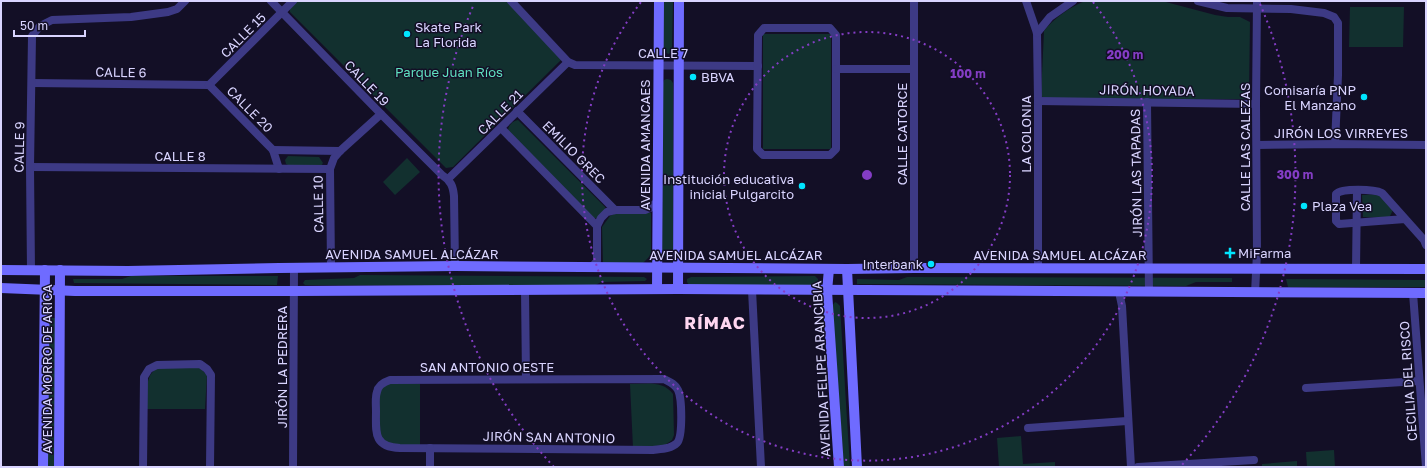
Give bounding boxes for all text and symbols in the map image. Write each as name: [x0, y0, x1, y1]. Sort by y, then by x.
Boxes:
street label: CALLE 15: [217, 9, 269, 61]
scale bar: [14, 12, 85, 38]
text: 50 m: [20, 18, 48, 33]
place label: Skate Park La Florida: [415, 19, 483, 50]
marker: Skate Park La Florida: [402, 29, 412, 39]
street label: CALLE 7: [638, 45, 688, 61]
text: 200 m: [1107, 47, 1143, 62]
street label: CALLE 19: [341, 57, 393, 109]
street label: CALLE 6: [95, 64, 147, 80]
park label: Parque Juan Ríos: [395, 64, 503, 80]
text: 100 m: [950, 66, 986, 81]
place label: BBVA: [701, 69, 735, 85]
marker: BBVA: [688, 72, 698, 82]
street label: AVENIDA AMANCAES: [637, 80, 653, 210]
street label: JIRÓN HOYADA: [1099, 81, 1195, 99]
place label: Comisaría PNP El Manzano: [1264, 82, 1356, 113]
street label: CALLE 20: [224, 83, 276, 135]
street label: CALLE CATORCE: [894, 83, 910, 185]
street label: CALLE LAS CALEZAS: [1237, 83, 1253, 211]
street label: CALLE 21: [474, 86, 526, 138]
marker: Comisaría PNP El Manzano: [1359, 92, 1369, 102]
street label: LA COLONIA: [1018, 95, 1034, 173]
street label: JIRÓN LAS TAPADAS: [1127, 109, 1145, 237]
street label: EMILIO GREC: [539, 117, 609, 187]
street label: CALLE 9: [11, 121, 27, 173]
street label: JIRÓN LOS VIRREYES: [1274, 125, 1408, 141]
street label: CALLE 8: [154, 148, 206, 164]
text: 300 m: [1277, 167, 1313, 182]
centre of rings: [860, 168, 874, 182]
place label: Institución educativa inicial Pulgarcito: [663, 171, 794, 202]
street label: CALLE 10: [309, 175, 327, 233]
marker: Institución educativa inicial Pulgarcito: [797, 181, 807, 191]
place label: Plaza Vea: [1312, 198, 1372, 214]
marker: Plaza Vea: [1299, 201, 1309, 211]
place label: MiFarma: [1238, 245, 1291, 261]
street label: AVENIDA SAMUEL ALCÁZAR: [325, 246, 499, 262]
street label: AVENIDA SAMUEL ALCÁZAR: [649, 247, 823, 263]
street label: AVENIDA SAMUEL ALCÁZAR: [973, 247, 1147, 263]
marker: MiFarma: [1225, 248, 1235, 258]
place label: Interbank: [863, 256, 924, 272]
marker: Interbank: [926, 259, 936, 269]
street label: AVENIDA FELIPE ARANCIBIA: [808, 280, 834, 457]
street label: AVENIDA MORRO DE ARICA: [39, 284, 55, 454]
street label: JIRÓN LA PEDRERA: [274, 305, 290, 428]
district label: RÍMAC: [684, 312, 746, 333]
street label: CECILIA DEL RISCO: [1396, 320, 1420, 442]
street label: SAN ANTONIO OESTE: [420, 359, 554, 375]
street label: JIRÓN SAN ANTONIO: [483, 428, 615, 446]

